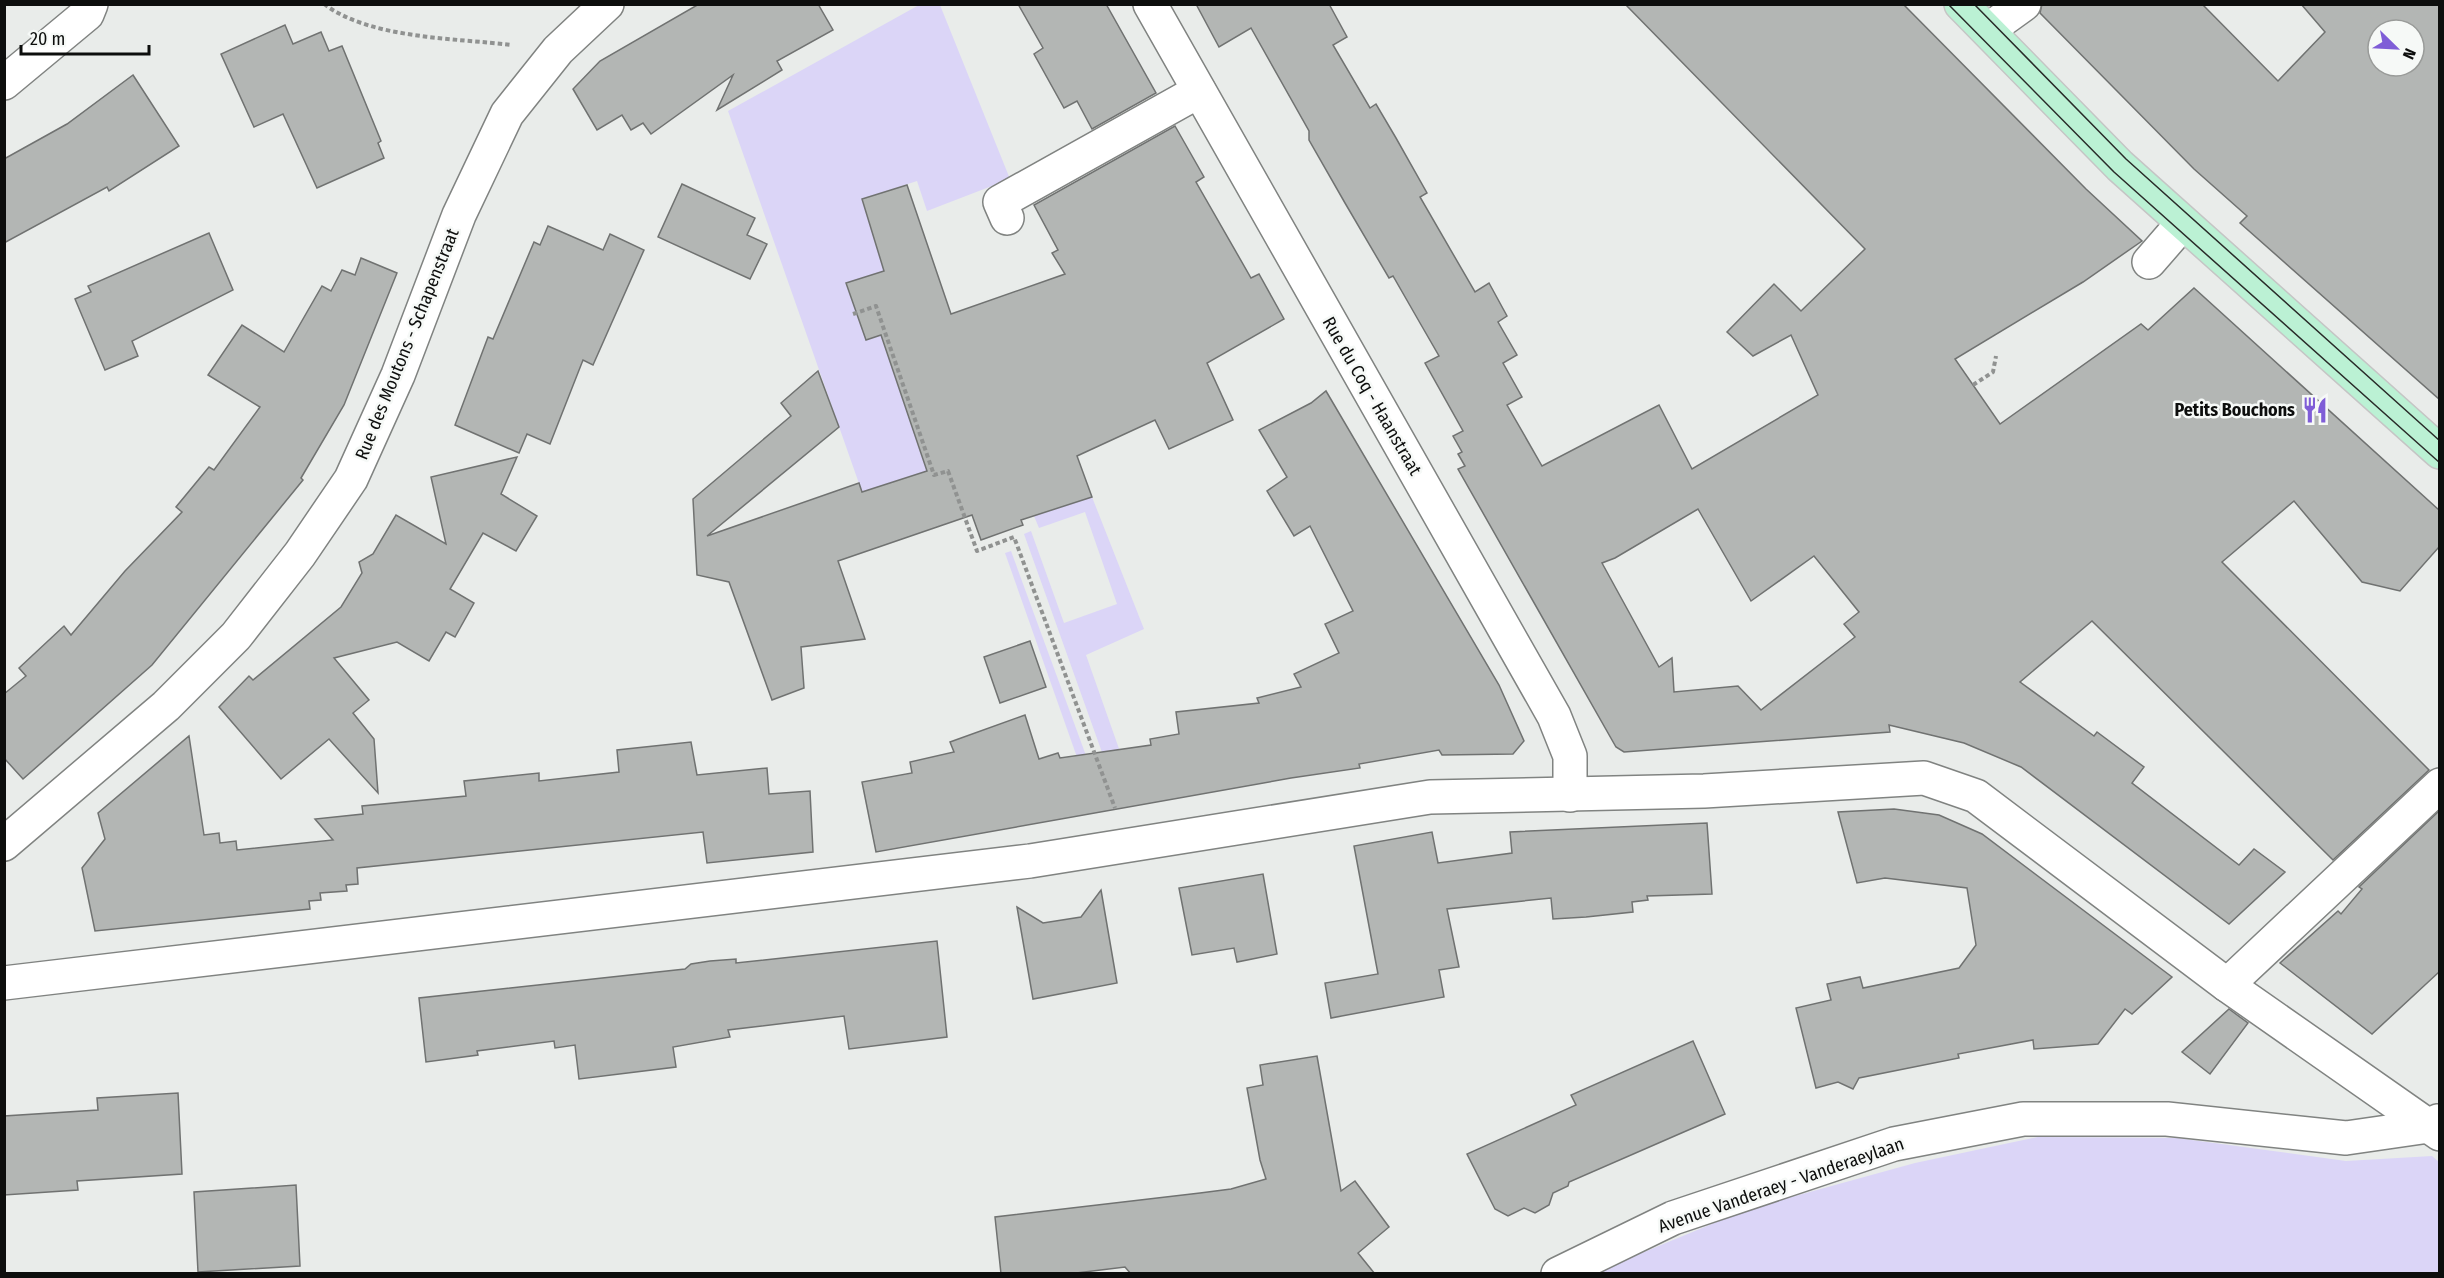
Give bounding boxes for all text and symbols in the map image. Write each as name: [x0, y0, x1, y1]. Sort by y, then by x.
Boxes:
scale bar: [21, 18, 148, 56]
north arrow: [2366, 18, 2426, 78]
text: 20 m: [30, 28, 65, 50]
text: N: [2399, 46, 2420, 62]
street label: Rue des Moutons - Schapenstraat: [350, 225, 464, 463]
street label: Rue du Coq - Haanstraat: [1318, 313, 1426, 479]
restaurant icon: Petits Bouchons: [2300, 395, 2330, 425]
place label: Petits Bouchons: [2174, 399, 2295, 421]
street label: Avenue Vanderaey - Vanderaeylaan: [1655, 1133, 1907, 1237]

